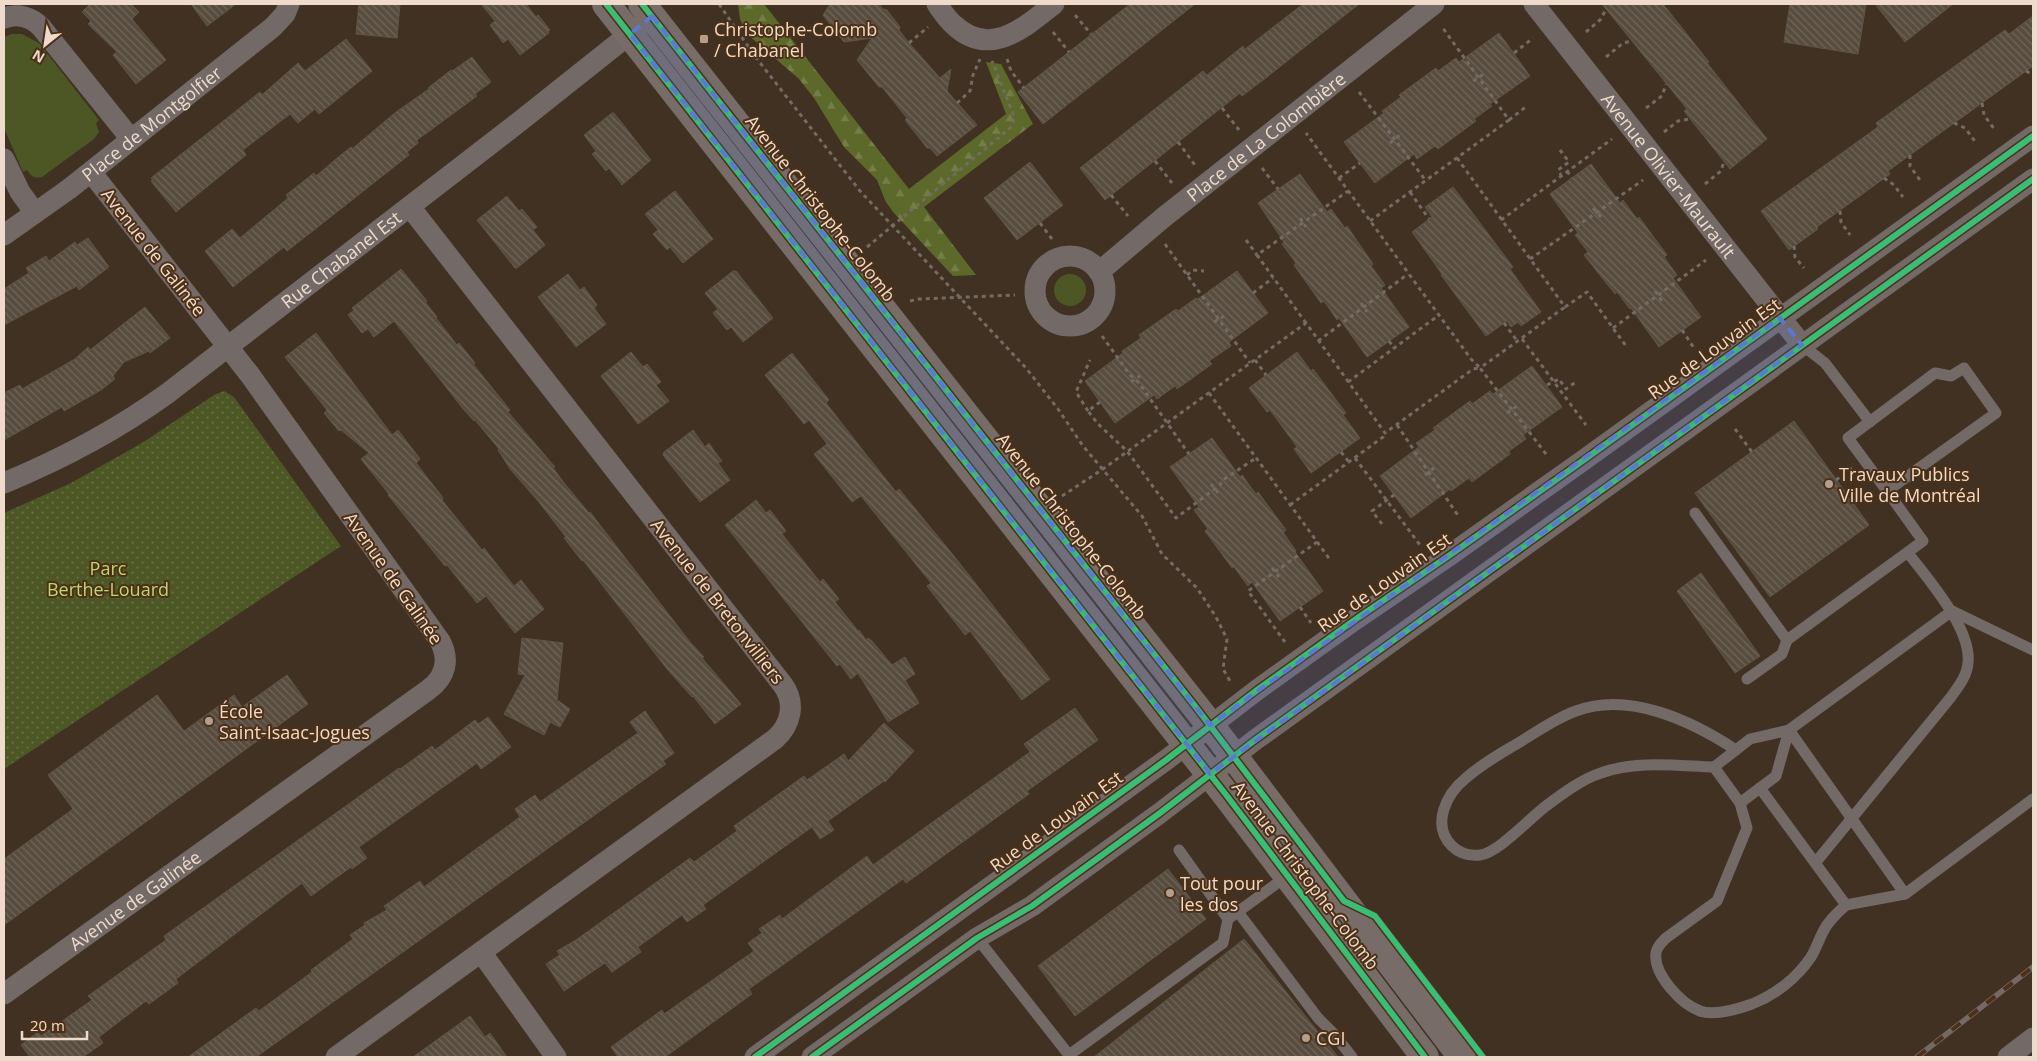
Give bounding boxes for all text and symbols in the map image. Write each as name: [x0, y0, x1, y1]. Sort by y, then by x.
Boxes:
place label: Christophe-Colomb / Chabanel: [714, 17, 877, 62]
north arrow: [20, 20, 70, 70]
marker: Christophe-Colomb / Chabanel: [698, 33, 710, 45]
text: N: [29, 46, 48, 68]
street label: Place de Montgolfier: [77, 60, 227, 186]
street label: Place de La Colombière: [1182, 66, 1350, 207]
street label: Avenue Olivier-Maurault: [1596, 88, 1741, 263]
street label: Avenue Christophe-Colomb: [741, 110, 901, 306]
street label: Avenue de Galinée: [96, 183, 212, 321]
street label: Rue Chabanel Est: [276, 205, 406, 314]
street label: Rue de Louvain Est: [1643, 292, 1785, 404]
street label: Avenue Christophe-Colomb: [992, 428, 1152, 624]
place label: Travaux Publics Ville de Montréal: [1839, 462, 1980, 507]
marker: Travaux Publics Ville de Montréal: [1823, 478, 1835, 490]
street label: Avenue de Galinée: [339, 507, 449, 649]
street label: Avenue de Bretonvilliers: [646, 513, 790, 689]
street label: Rue de Louvain Est: [1312, 527, 1456, 637]
park label: Parc Berthe-Louard: [47, 556, 169, 601]
place label: École Saint-Isaac-Jogues: [219, 699, 370, 744]
marker: École Saint-Isaac-Jogues: [203, 715, 215, 727]
street label: Rue de Louvain Est: [985, 765, 1127, 877]
street label: Avenue Christophe-Colomb: [1227, 776, 1385, 974]
street label: Avenue de Galinée: [64, 845, 205, 956]
place label: Tout pour les dos: [1180, 871, 1264, 916]
marker: Tout pour les dos: [1164, 887, 1176, 899]
scale bar: [22, 1008, 88, 1040]
text: 20 m: [30, 1015, 65, 1035]
place label: CGI: [1316, 1026, 1345, 1050]
marker: CGI: [1300, 1032, 1312, 1044]

